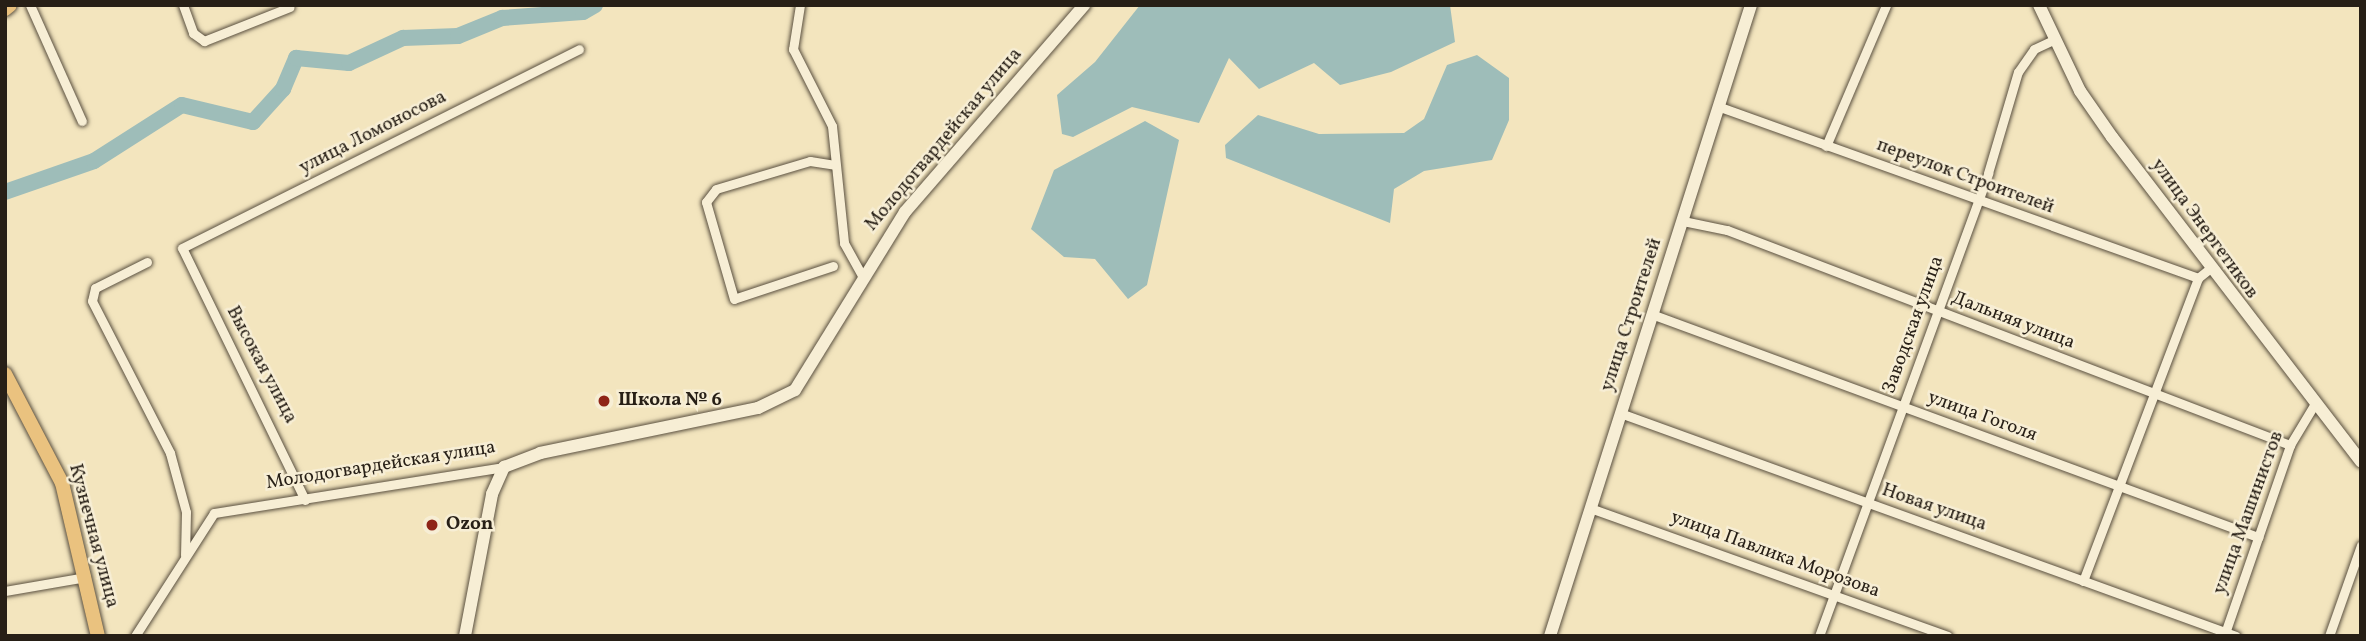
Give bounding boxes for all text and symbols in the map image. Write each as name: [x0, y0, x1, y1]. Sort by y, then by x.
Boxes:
street label: Молодогвардейская улица: [861, 44, 1027, 236]
street label: улица Ломоносова: [296, 86, 450, 180]
street label: переулок Строителей: [1873, 134, 2057, 220]
street label: улица Энергетиков: [2146, 155, 2262, 303]
street label: улица Строителей: [1596, 235, 1668, 395]
street label: Заводская улица: [1878, 253, 1950, 397]
street label: Дальняя улица: [1948, 287, 2078, 355]
street label: Высокая улица: [220, 302, 302, 428]
street label: улица Гоголя: [1924, 387, 2040, 447]
place label: Школа № 6: [618, 390, 722, 412]
marker: Школа № 6: [596, 393, 612, 409]
street label: улица Машинистов: [2209, 428, 2289, 598]
street label: Молодогвардейская улица: [264, 437, 498, 495]
street label: Кузнечная улица: [63, 461, 123, 611]
street label: Новая улица: [1878, 479, 1990, 537]
street label: улица Павлика Морозова: [1667, 506, 1883, 604]
place label: Ozon: [446, 514, 493, 536]
marker: Ozon: [424, 517, 440, 533]

